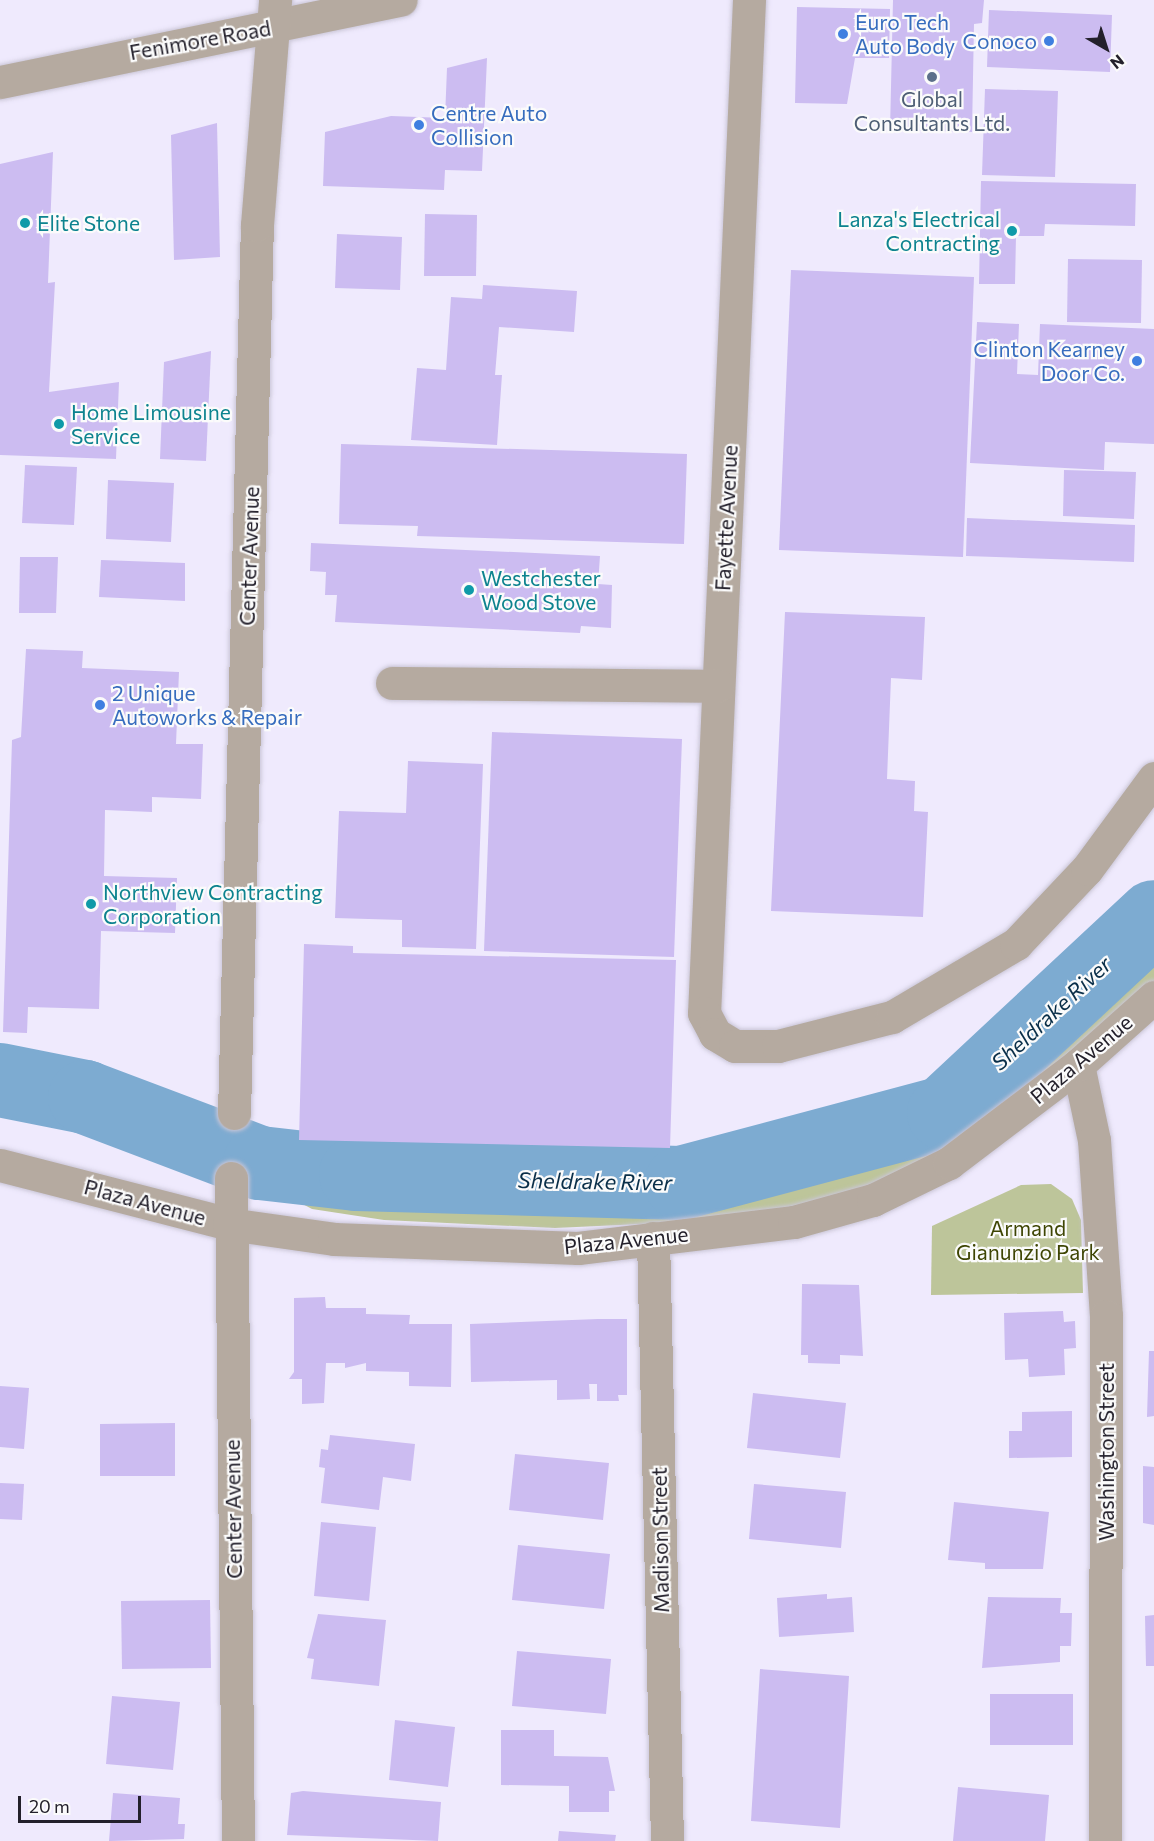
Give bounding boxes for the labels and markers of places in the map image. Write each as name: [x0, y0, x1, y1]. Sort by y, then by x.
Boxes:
place label: Euro Tech Auto Body: [855, 9, 955, 59]
marker: Euro Tech Auto Body: [836, 27, 850, 41]
place label: Conoco: [963, 28, 1037, 54]
marker: Conoco: [1042, 34, 1056, 48]
marker: Global Consultants Ltd.: [925, 70, 939, 84]
place label: Global Consultants Ltd.: [854, 86, 1010, 136]
place label: Centre Auto Collision: [431, 100, 547, 150]
marker: Centre Auto Collision: [412, 118, 426, 132]
place label: Lanza's Electrical Contracting: [837, 206, 1000, 256]
place label: Elite Stone: [37, 210, 140, 236]
marker: Elite Stone: [18, 216, 32, 230]
marker: Lanza's Electrical Contracting: [1005, 224, 1019, 238]
place label: Clinton Kearney Door Co.: [973, 336, 1125, 386]
marker: Clinton Kearney Door Co.: [1130, 354, 1144, 368]
place label: Home Limousine Service: [71, 399, 231, 449]
marker: Home Limousine Service: [52, 417, 66, 431]
place label: Westchester Wood Stove: [481, 565, 601, 615]
marker: Westchester Wood Stove: [462, 583, 476, 597]
place label: 2 Unique Autoworks & Repair: [112, 680, 302, 730]
marker: 2 Unique Autoworks & Repair: [93, 698, 107, 712]
place label: Northview Contracting Corporation: [103, 879, 323, 929]
marker: Northview Contracting Corporation: [84, 897, 98, 911]

